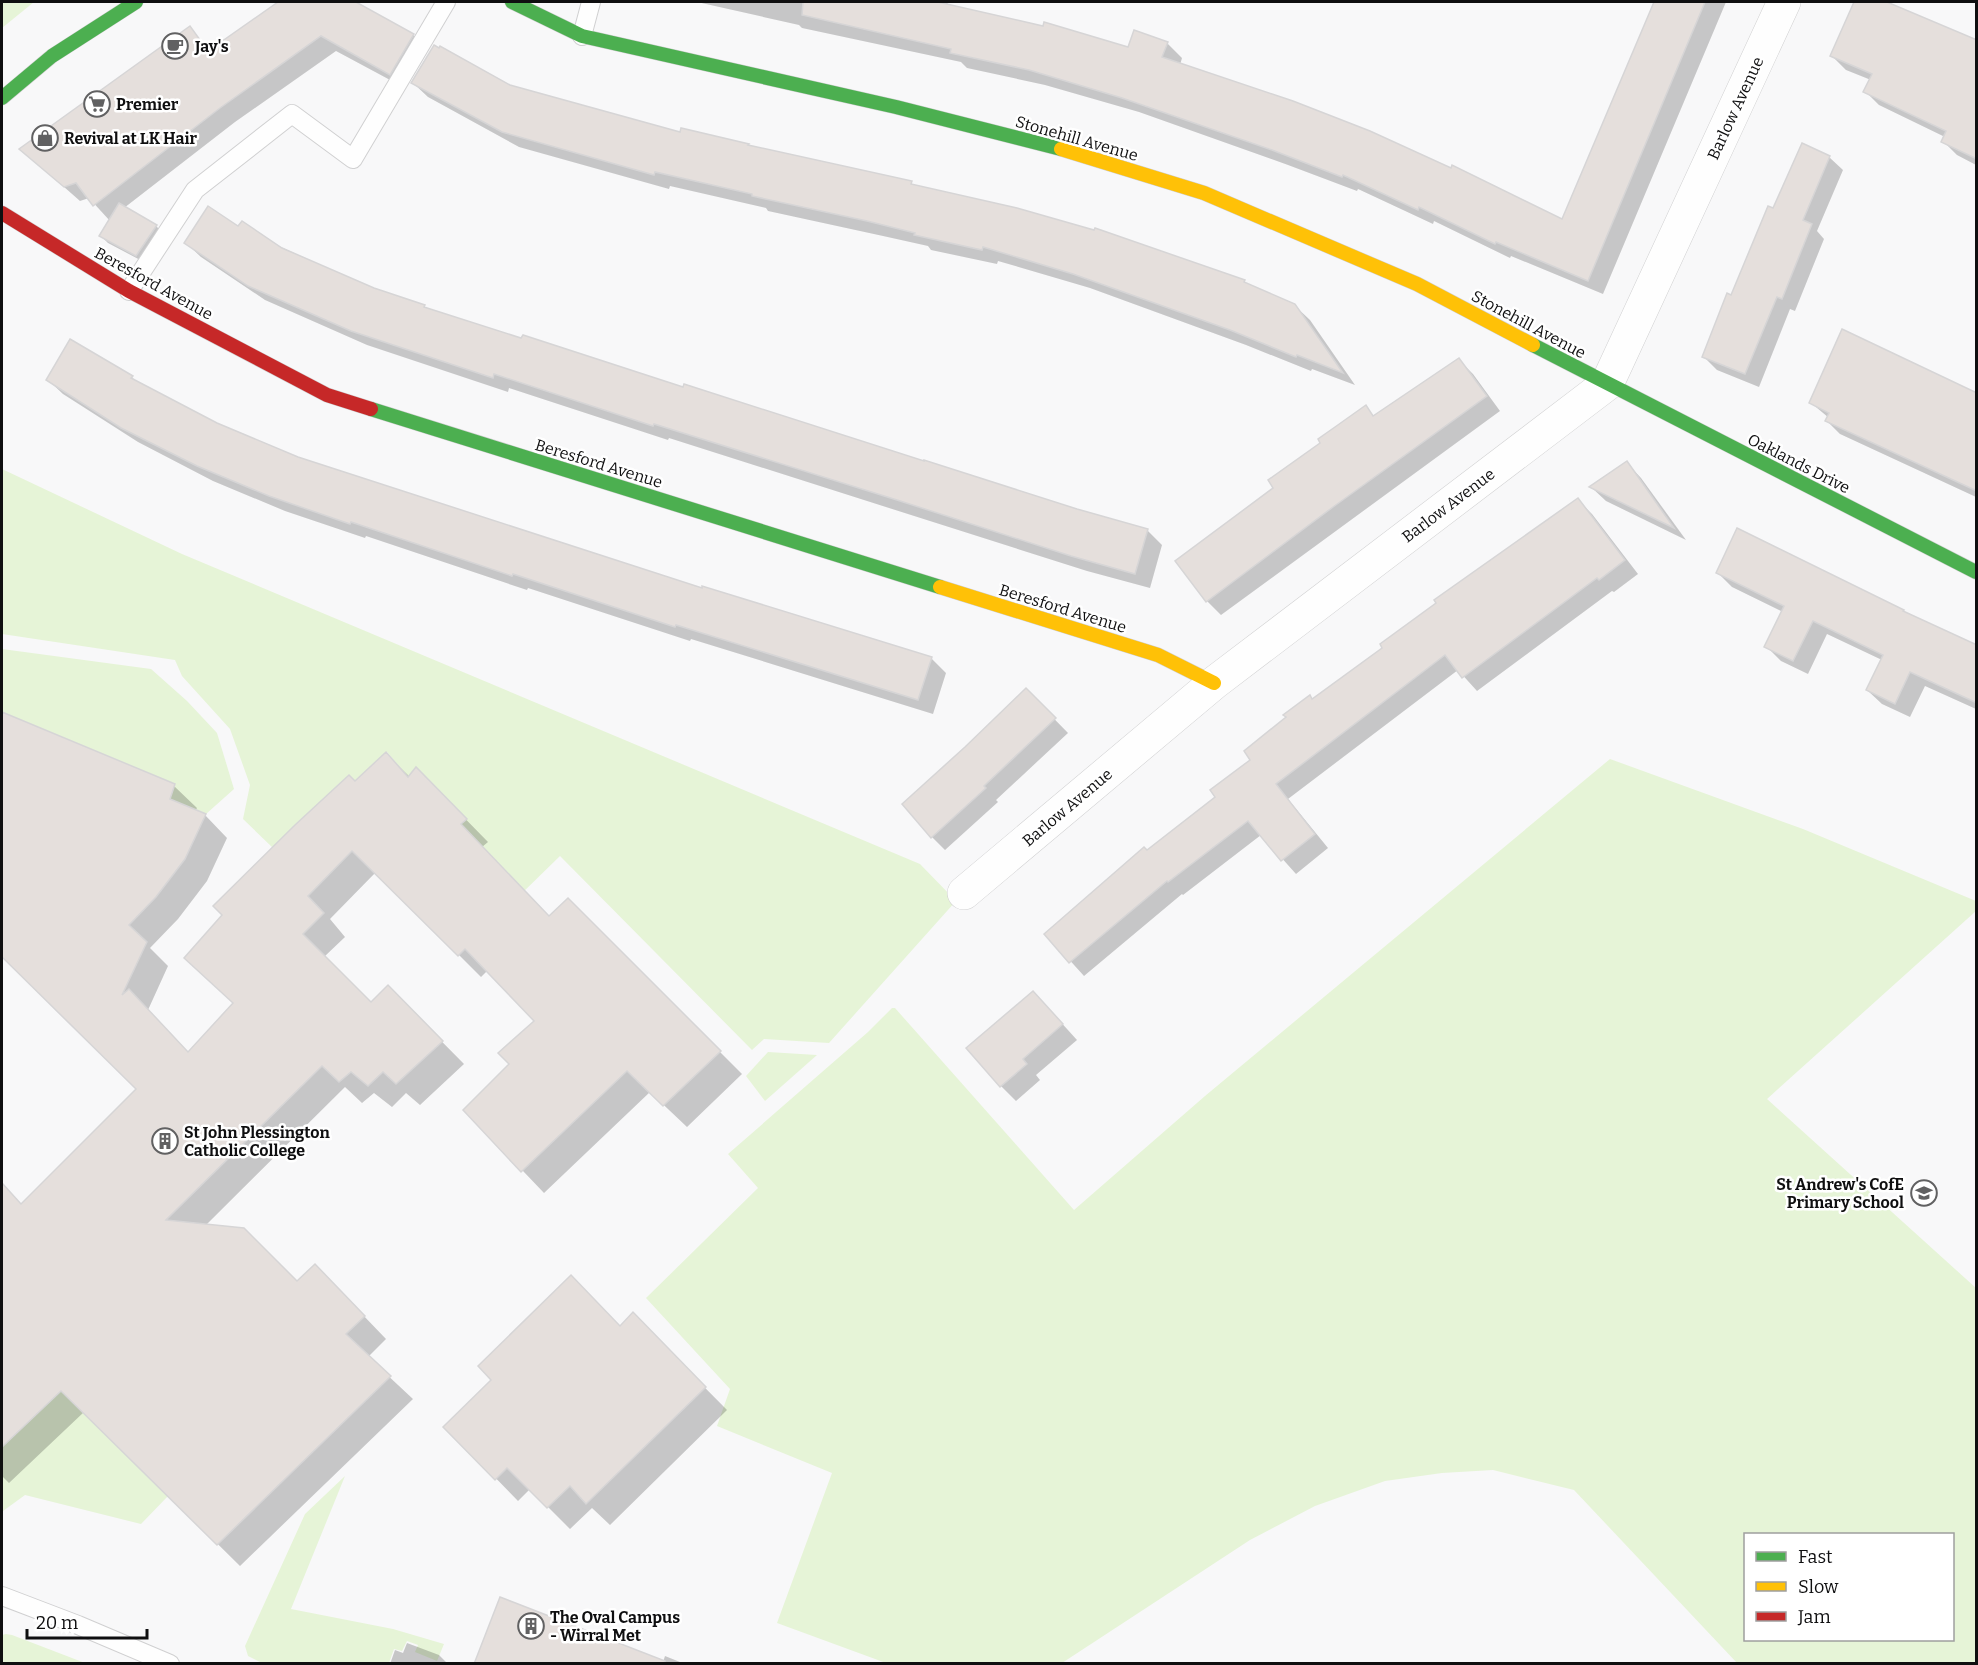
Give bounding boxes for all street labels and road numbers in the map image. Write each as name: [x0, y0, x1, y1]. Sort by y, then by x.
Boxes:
street label: Barlow Avenue: [1703, 54, 1768, 163]
street label: Stonehill Avenue: [1013, 112, 1140, 165]
street label: Beresford Avenue: [91, 243, 216, 324]
street label: Stonehill Avenue: [1468, 286, 1589, 363]
street label: Oaklands Drive: [1744, 430, 1853, 497]
street label: Beresford Avenue: [533, 435, 665, 492]
street label: Barlow Avenue: [1398, 464, 1498, 546]
street label: Beresford Avenue: [997, 580, 1129, 637]
street label: Barlow Avenue: [1019, 764, 1116, 850]

